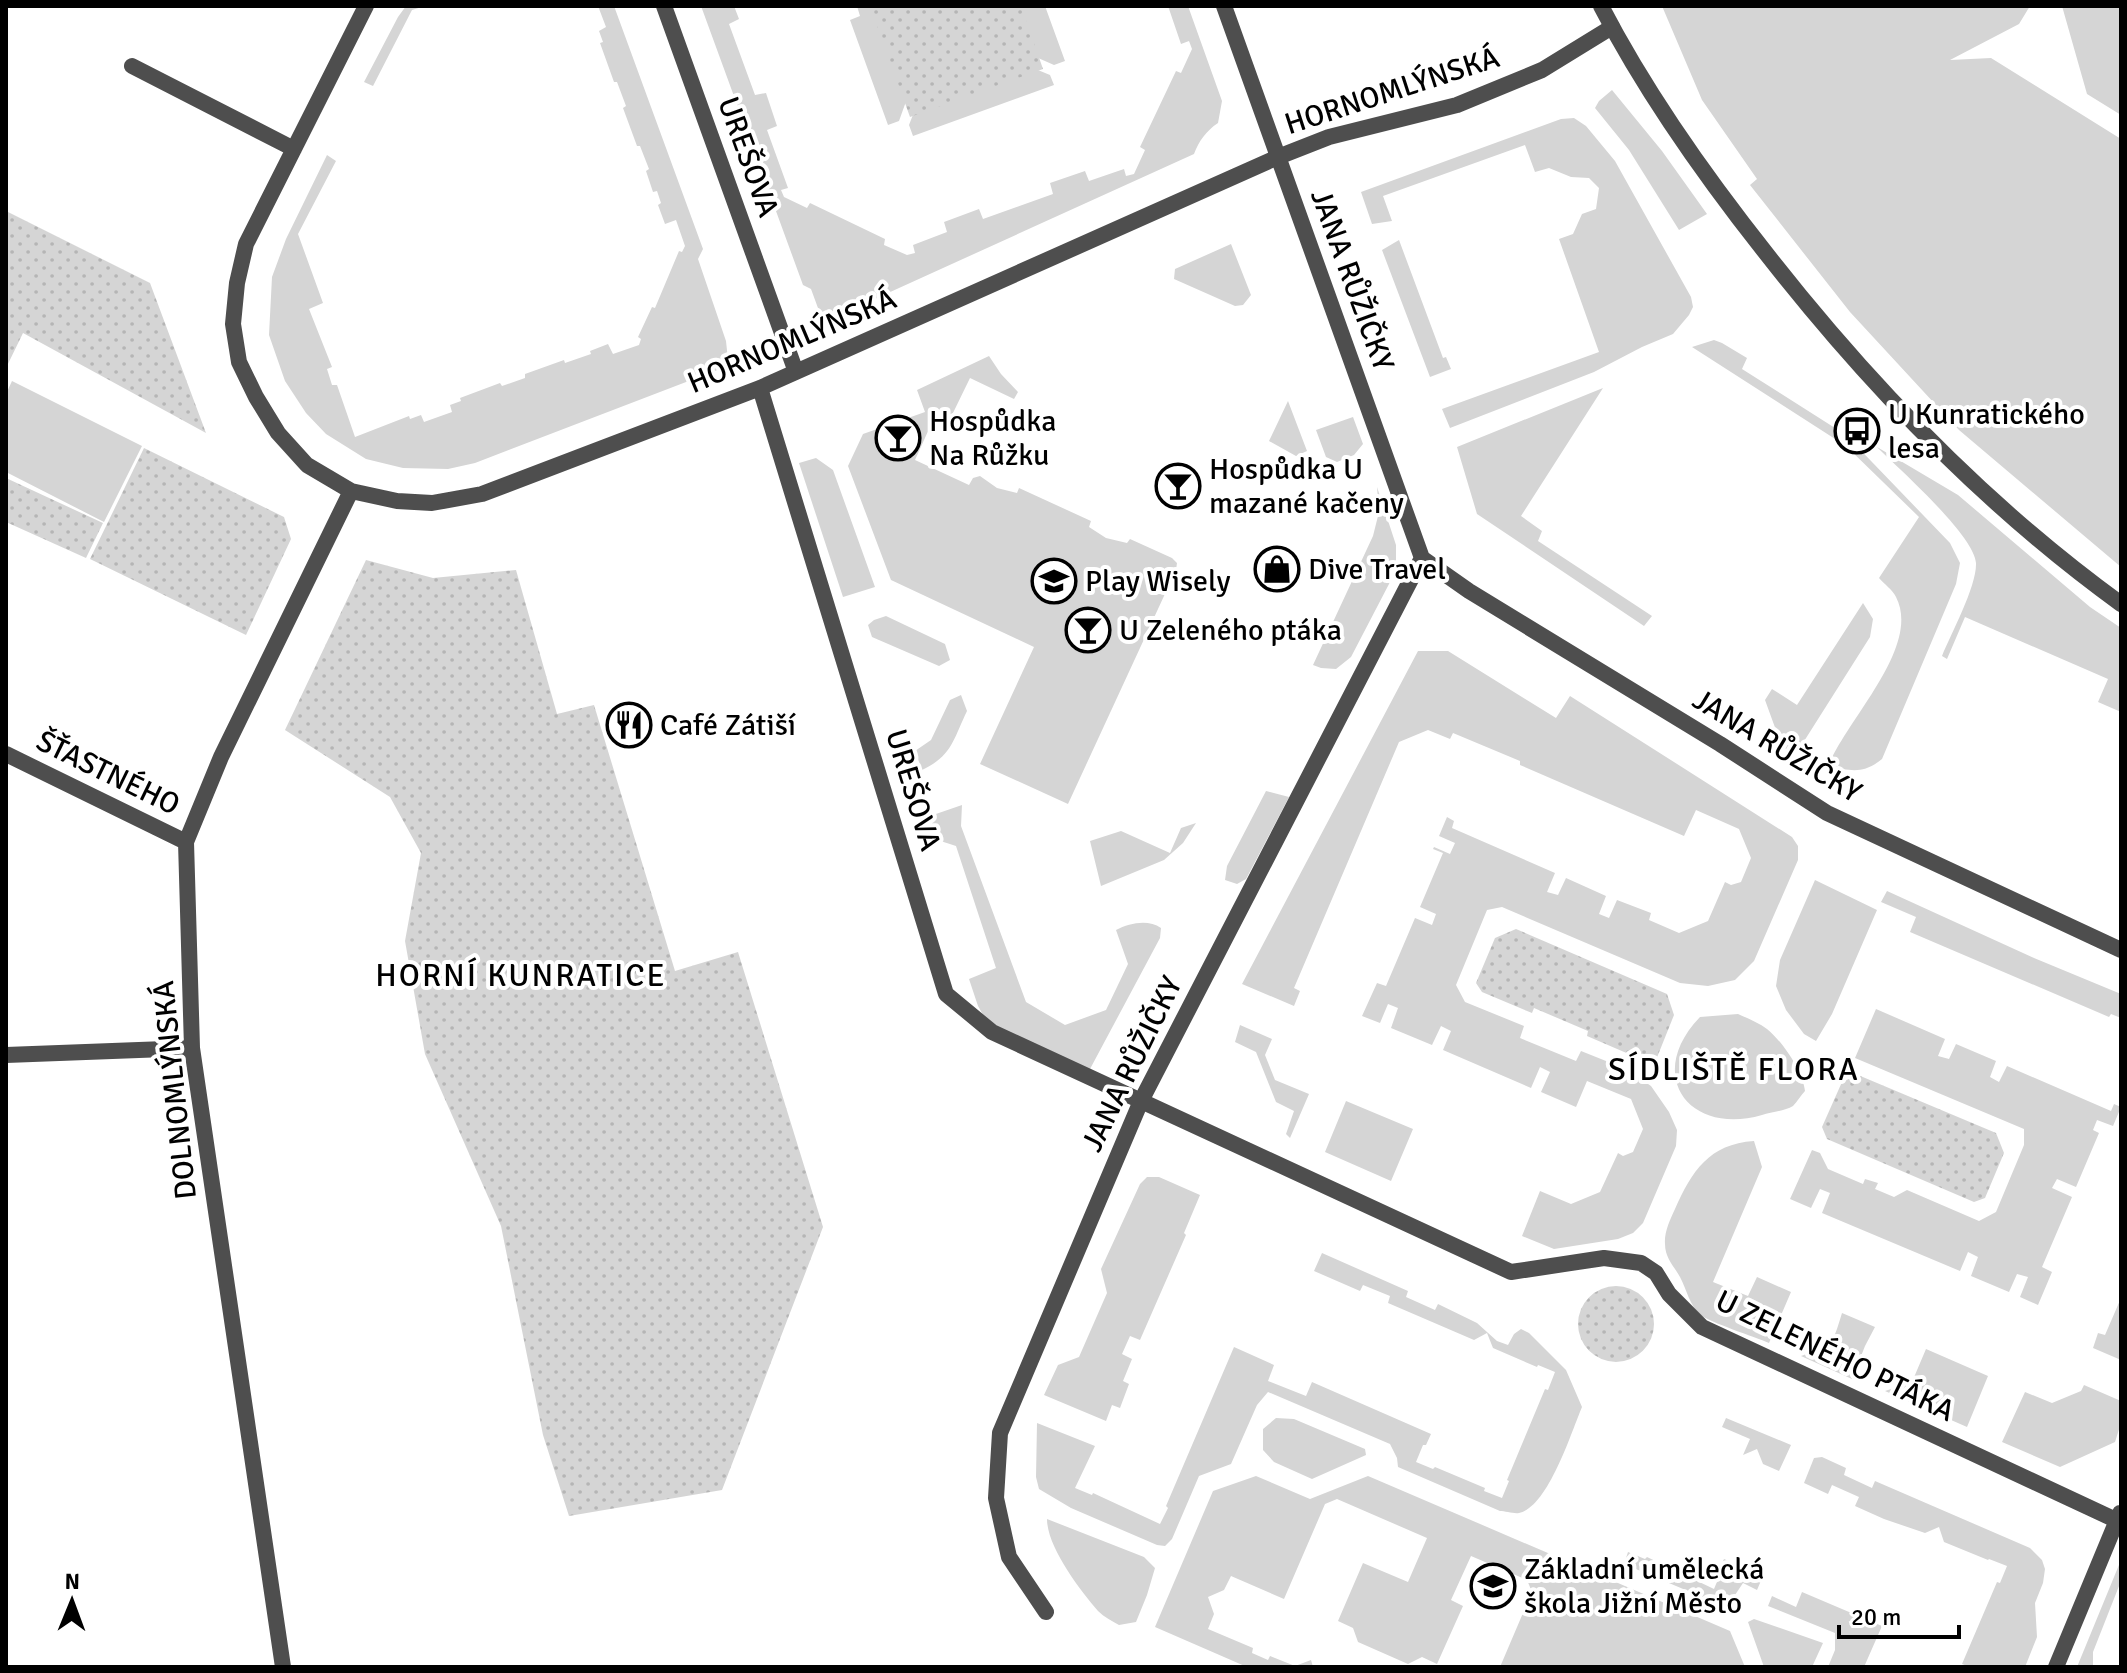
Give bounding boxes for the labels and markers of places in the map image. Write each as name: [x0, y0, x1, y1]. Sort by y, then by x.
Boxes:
place label: U Kunratického lesa: [1888, 396, 2085, 467]
place label: Hospůdka Na Růžku: [929, 403, 1056, 474]
bus stop icon: U Kunratického lesa: [1833, 407, 1881, 455]
bar icon: Hospůdka Na Růžku: [874, 414, 922, 462]
place label: Hospůdka U mazané kačeny: [1209, 451, 1404, 522]
bar icon: Hospůdka U mazané kačeny: [1154, 462, 1202, 510]
shop icon: Dive Travel: [1253, 545, 1301, 593]
place label: Dive Travel: [1308, 551, 1446, 588]
school or university icon: Play Wisely: [1030, 557, 1078, 605]
place label: Play Wisely: [1085, 563, 1231, 600]
bar icon: U Zeleného ptáka: [1064, 606, 1112, 654]
place label: U Zeleného ptáka: [1119, 612, 1342, 649]
restaurant icon: Café Zátiší: [605, 701, 653, 749]
place label: Café Zátiší: [660, 707, 796, 744]
place label: Základní umělecká škola Jižní Město: [1524, 1551, 1764, 1622]
school or university icon: Základní umělecká škola Jižní Město: [1469, 1562, 1517, 1610]

